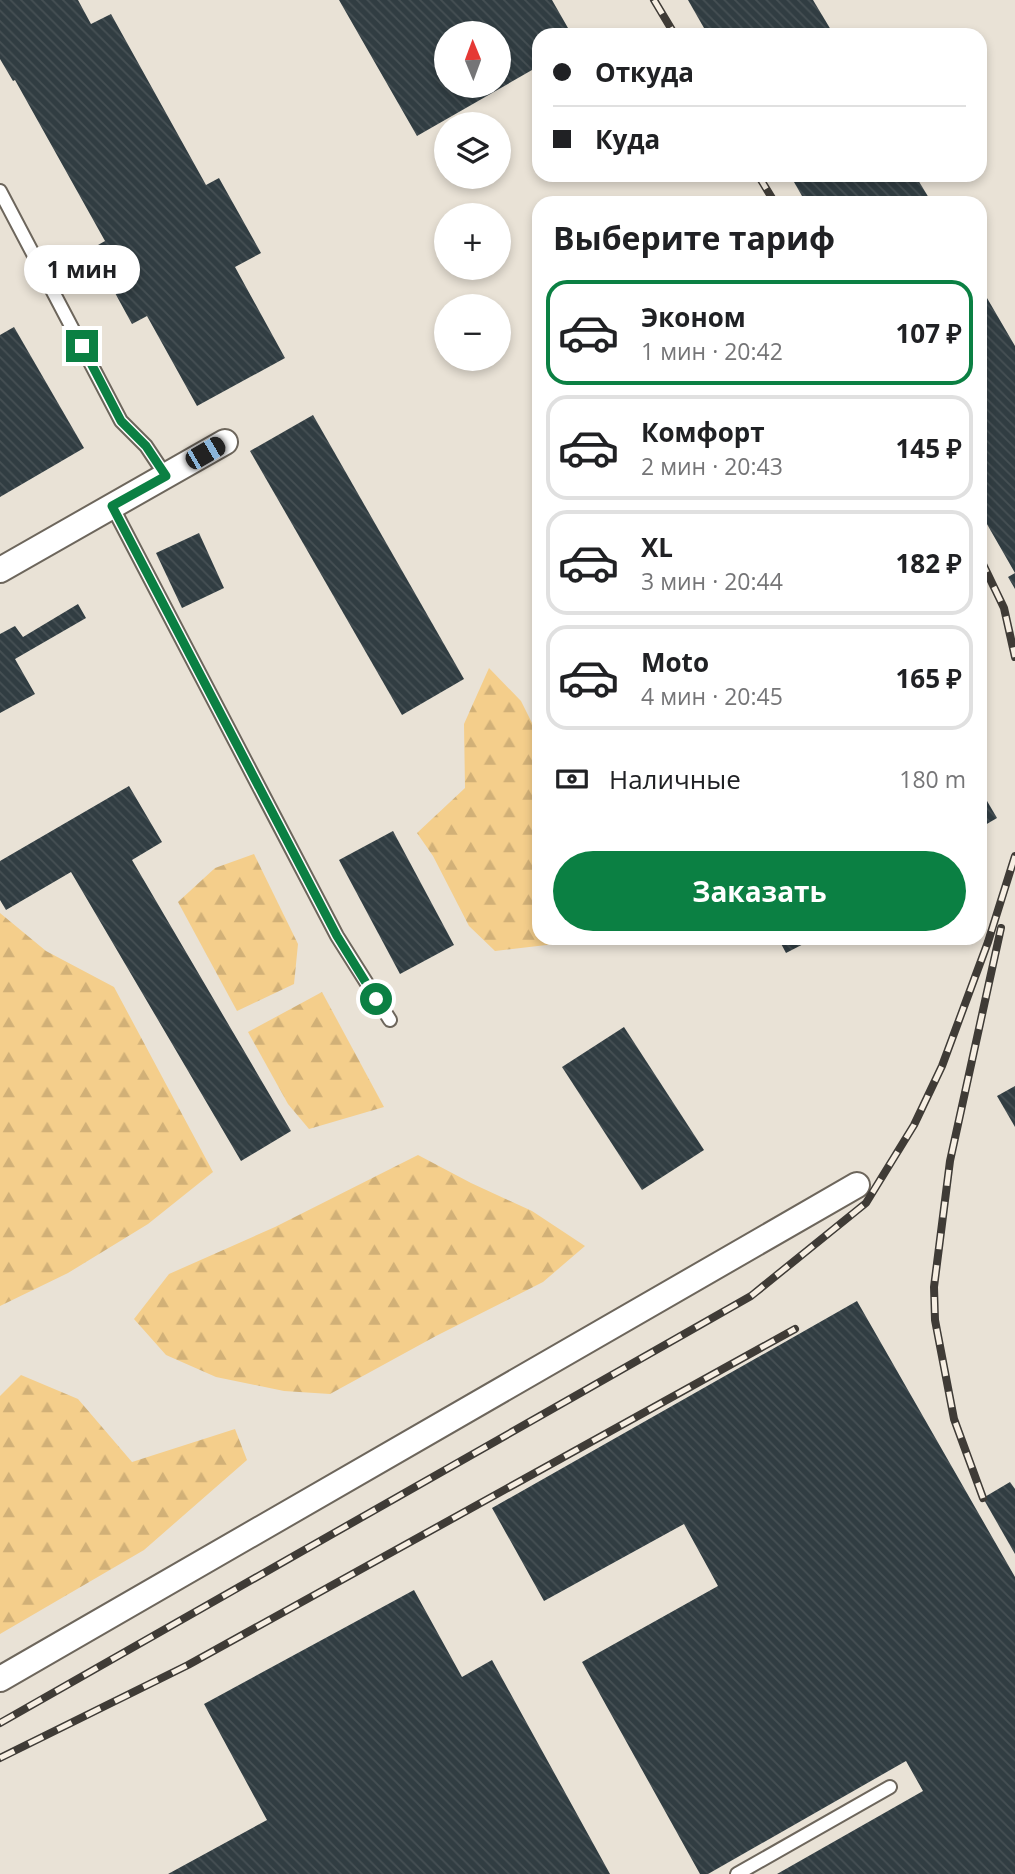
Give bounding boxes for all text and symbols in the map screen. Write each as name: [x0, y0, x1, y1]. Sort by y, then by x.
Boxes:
north arrow: [434, 21, 511, 98]
map controls: [434, 21, 511, 371]
text: Откуда: [595, 54, 694, 90]
button: layers: [434, 112, 511, 189]
text: Куда: [595, 121, 660, 157]
button: +: [434, 203, 511, 280]
text: Выберите тариф: [553, 216, 835, 259]
callout: 1 мин: [24, 244, 140, 294]
text: 1 мин: [47, 253, 117, 285]
button: −: [434, 294, 511, 371]
text: Эконом: [641, 299, 746, 335]
icon: car: [557, 301, 620, 364]
text: 107 ₽: [896, 315, 962, 351]
route end: [66, 330, 98, 362]
text: 1 мин · 20:42: [641, 335, 783, 367]
text: Комфорт: [641, 414, 765, 450]
icon: car: [557, 416, 620, 479]
text: 145 ₽: [896, 430, 962, 466]
car: [182, 433, 229, 473]
text: 2 мин · 20:43: [641, 450, 783, 482]
text: XL: [641, 529, 673, 565]
icon: car: [557, 531, 620, 594]
text: 182 ₽: [896, 545, 962, 581]
text: 3 мин · 20:44: [641, 565, 783, 597]
text: Moto: [641, 644, 709, 680]
icon: car: [557, 646, 620, 709]
text: 165 ₽: [896, 660, 962, 696]
text: 4 мин · 20:45: [641, 680, 783, 712]
icon: cash: [553, 760, 591, 798]
text: Наличные: [609, 761, 741, 797]
text: 180 m: [899, 763, 966, 795]
button: Заказать: [553, 851, 966, 931]
route start: [360, 983, 392, 1015]

